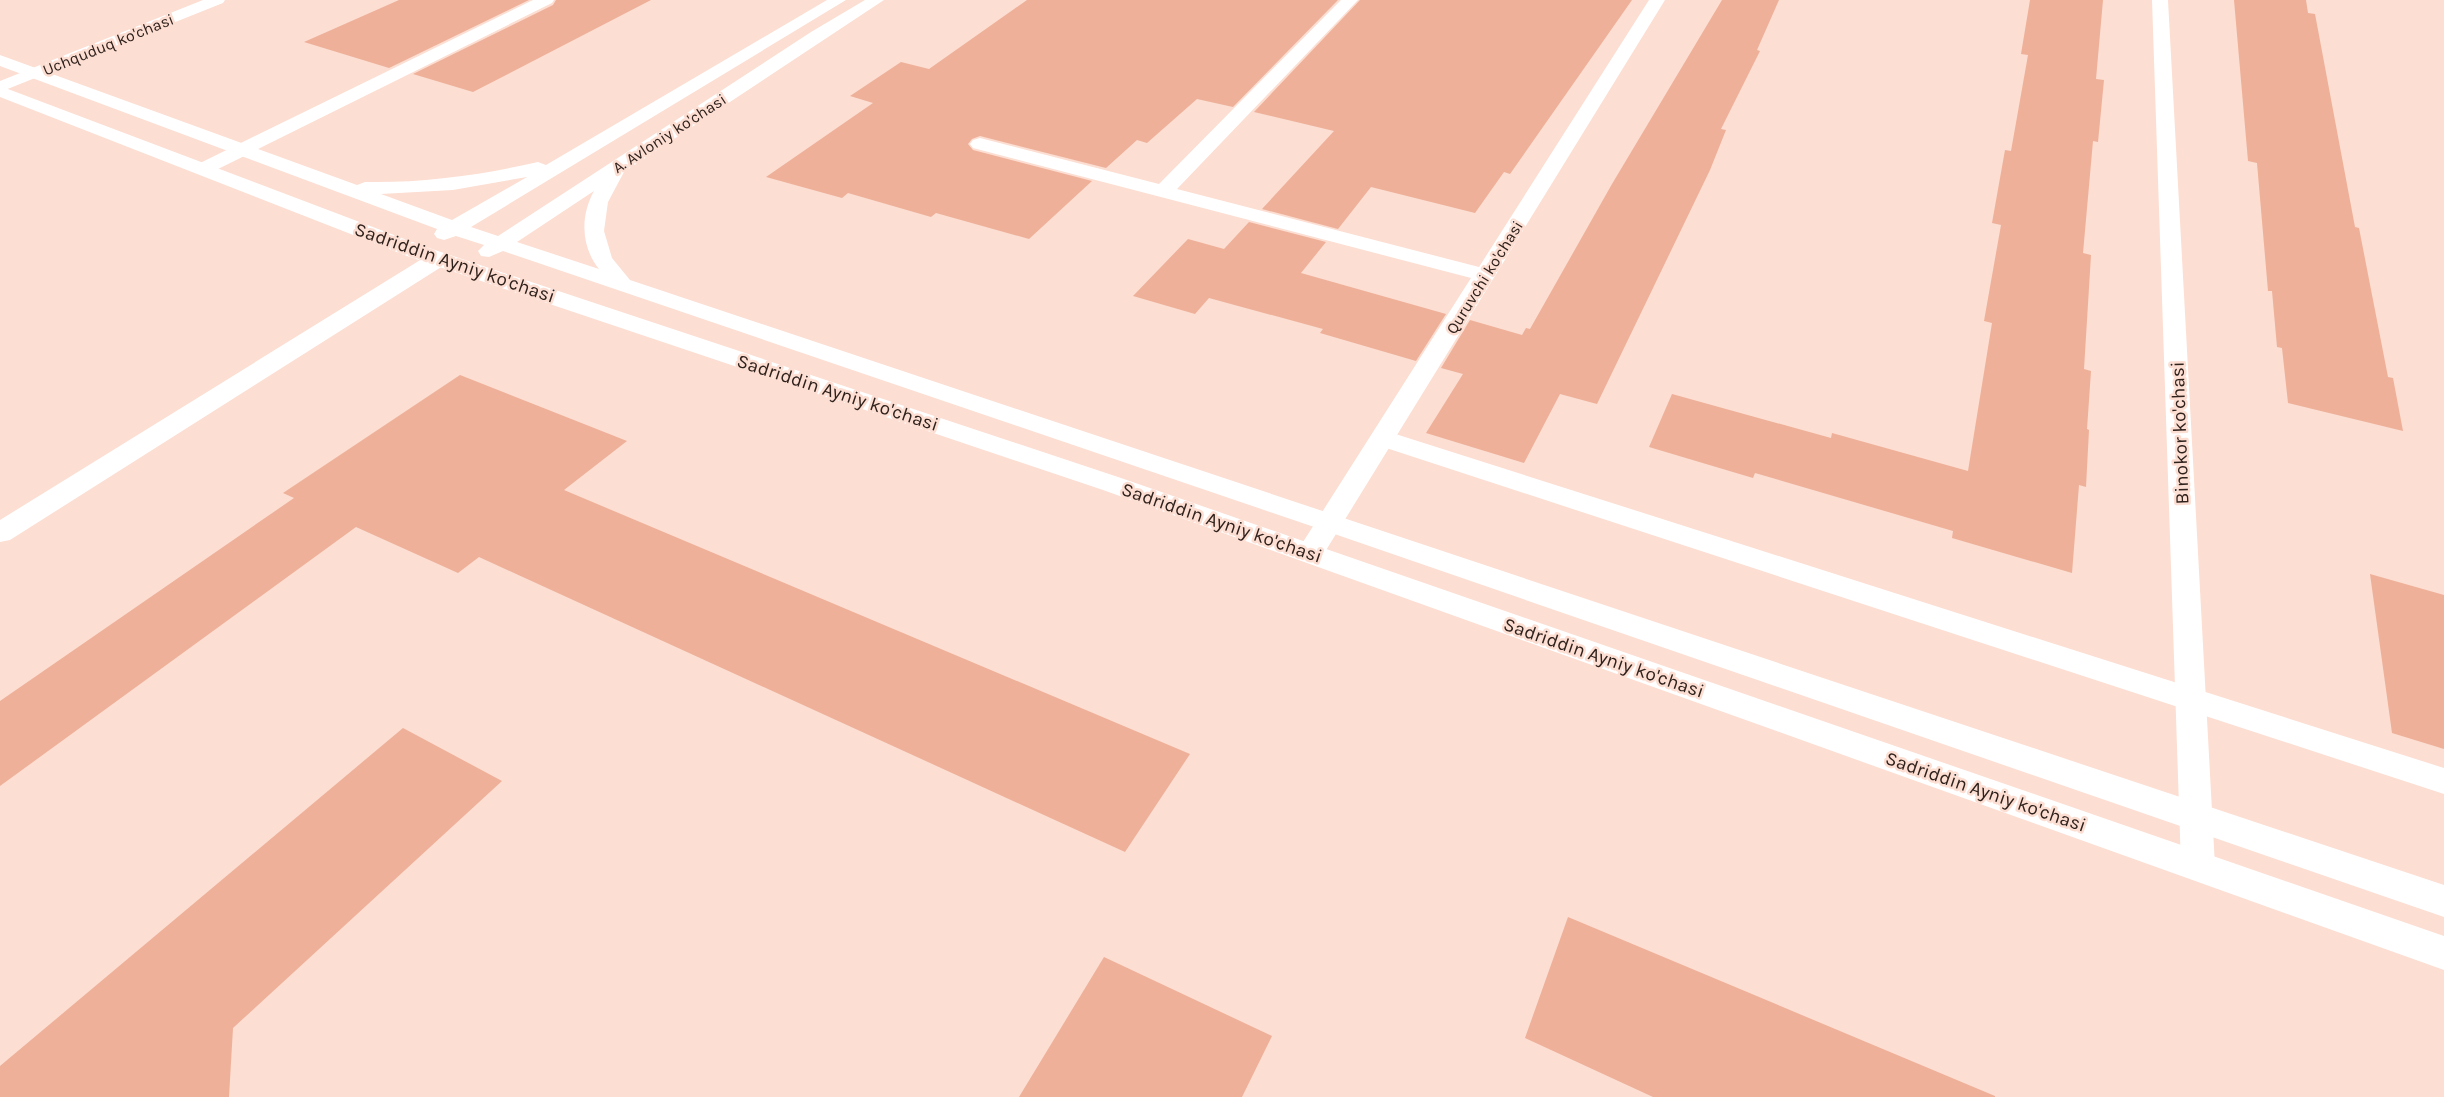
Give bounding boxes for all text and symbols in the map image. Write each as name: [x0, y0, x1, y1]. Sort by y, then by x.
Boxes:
street label: Uchquduq ko'chasi: [40, 10, 176, 79]
street label: A. Avloniy ko'chasi: [609, 90, 730, 177]
street label: Quruvchi ko'chasi: [1442, 217, 1527, 337]
street label: Sadriddin Ayniy ko'chasi: [352, 218, 558, 308]
street label: Sadriddin Ayniy ko'chasi: [734, 350, 941, 436]
street label: Binokor ko'chasi: [2167, 361, 2193, 505]
street label: Sadriddin Ayniy ko'chasi: [1119, 478, 1325, 568]
street label: Sadriddin Ayniy ko'chasi: [1501, 613, 1707, 703]
street label: Sadriddin Ayniy ko'chasi: [1883, 747, 2089, 837]

